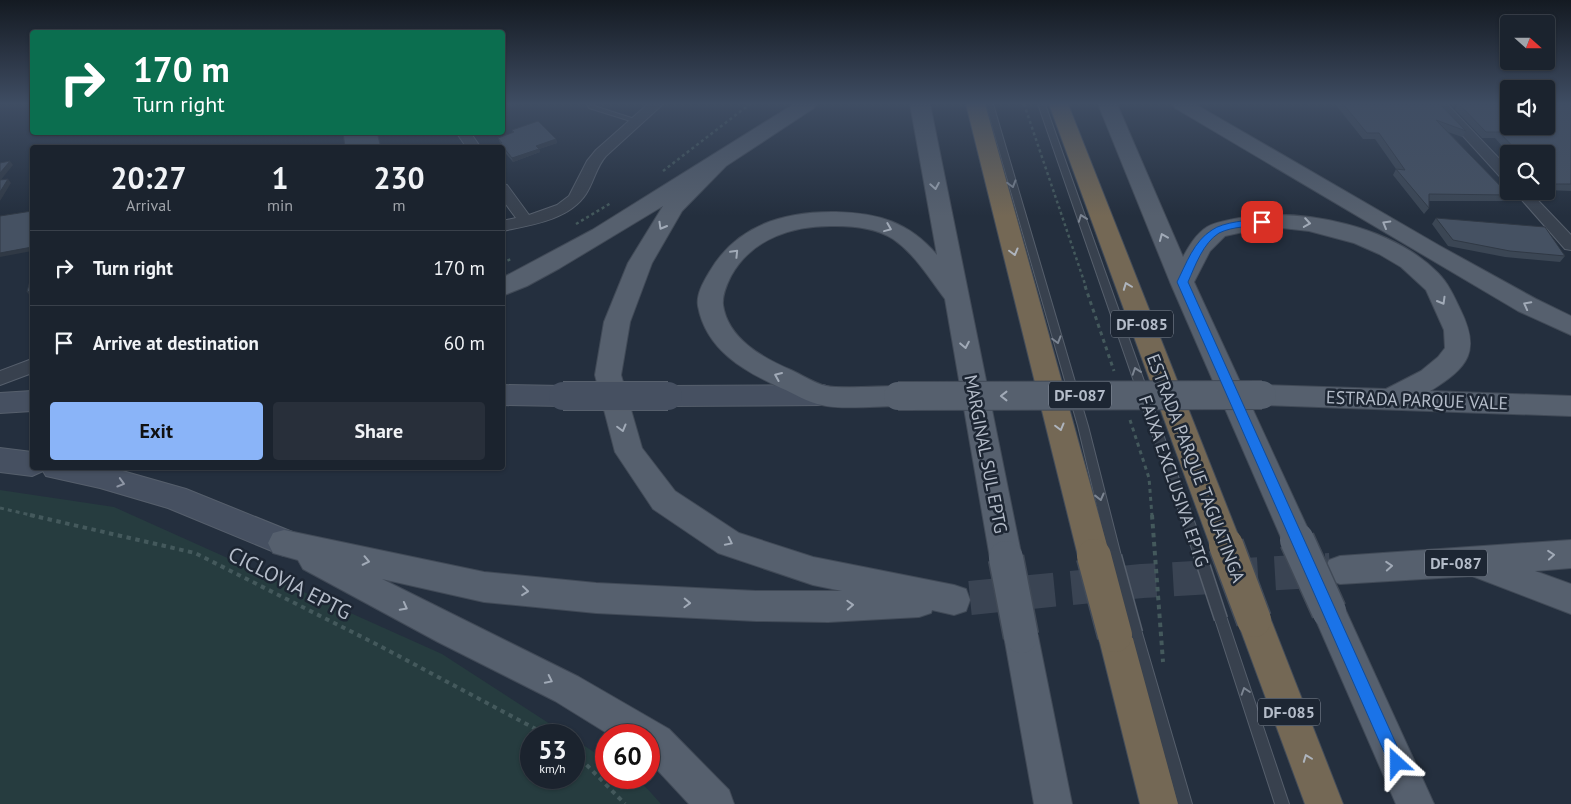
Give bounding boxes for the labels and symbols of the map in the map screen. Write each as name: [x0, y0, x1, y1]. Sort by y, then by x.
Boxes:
north arrow: [1500, 15, 1555, 70]
one-way arrow: [1007, 180, 1017, 188]
one-way arrow: [930, 182, 940, 190]
pin: [1241, 201, 1283, 243]
one-way arrow: [1077, 214, 1087, 223]
one-way arrow: [1303, 217, 1311, 228]
one-way arrow: [659, 220, 669, 229]
one-way arrow: [1382, 221, 1391, 231]
one-way arrow: [883, 222, 892, 232]
one-way arrow: [1159, 233, 1170, 242]
one-way arrow: [1008, 248, 1019, 257]
one-way arrow: [729, 249, 738, 258]
one-way arrow: [1123, 283, 1133, 291]
one-way arrow: [1436, 295, 1446, 304]
one-way arrow: [1523, 301, 1532, 311]
road number: DF-085: [1111, 310, 1173, 338]
one-way arrow: [1052, 336, 1062, 344]
one-way arrow: [959, 341, 970, 350]
street label: ESTRADA PARQUE TAGUATINGA: [1142, 350, 1250, 586]
one-way arrow: [1132, 367, 1142, 376]
one-way arrow: [775, 372, 783, 382]
street label: MARGINAL SUL EPTG: [959, 373, 1013, 535]
road number: DF-087: [1049, 382, 1111, 408]
street label: ESTRADA PARQUE VALE: [1326, 385, 1508, 415]
one-way arrow: [999, 391, 1007, 401]
street label: FAIXA EXCLUSIVA EPTG: [1134, 392, 1214, 570]
one-way arrow: [1054, 422, 1064, 430]
one-way arrow: [617, 423, 627, 431]
one-way arrow: [116, 477, 125, 487]
one-way arrow: [1094, 492, 1105, 501]
one-way arrow: [724, 536, 733, 546]
street label: CICLOVIA EPTG: [224, 540, 356, 626]
road number: DF-087: [1425, 550, 1487, 576]
one-way arrow: [1547, 550, 1555, 561]
one-way arrow: [361, 555, 370, 565]
one-way arrow: [1385, 561, 1393, 572]
one-way arrow: [521, 585, 529, 596]
one-way arrow: [683, 598, 691, 609]
one-way arrow: [846, 600, 854, 611]
one-way arrow: [399, 601, 408, 611]
one-way arrow: [544, 674, 553, 684]
one-way arrow: [1241, 688, 1251, 696]
road number: DF-085: [1258, 699, 1320, 726]
speed limit sign: 60: [595, 724, 660, 789]
position arrow: [1370, 736, 1422, 788]
one-way arrow: [1303, 755, 1313, 763]

